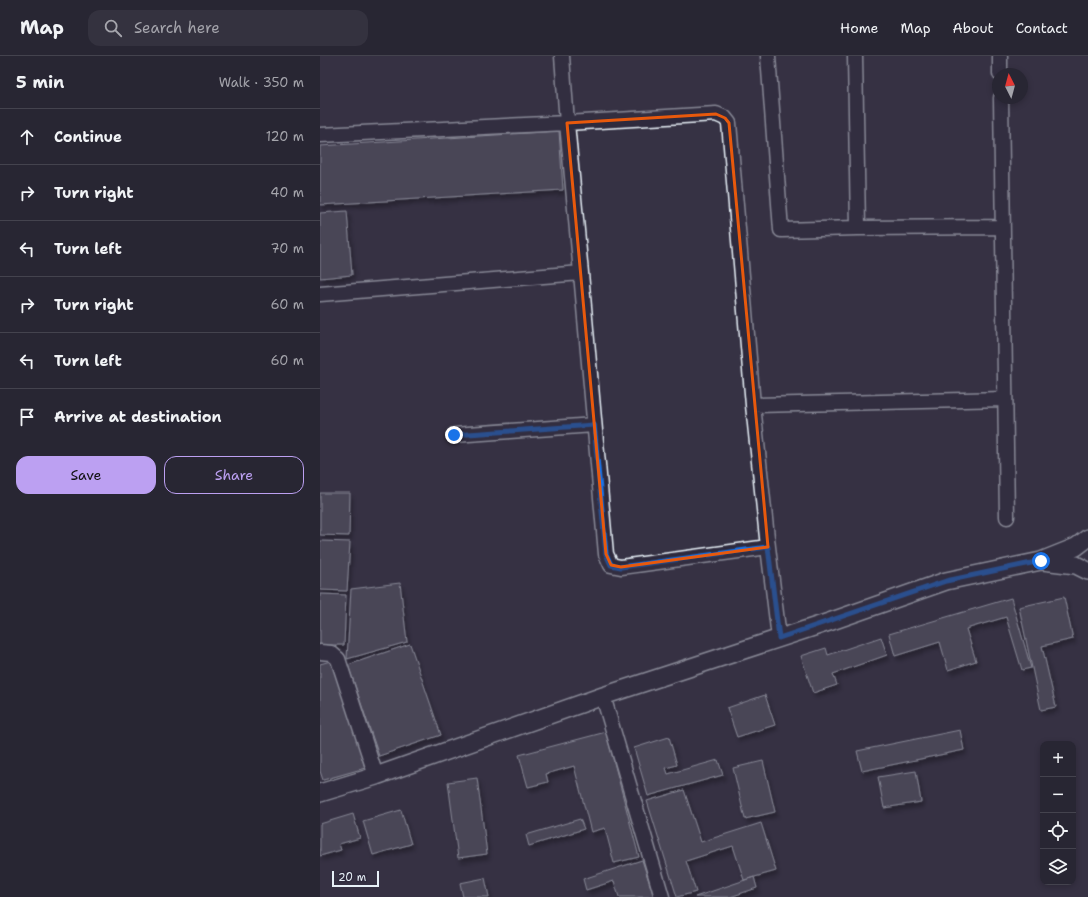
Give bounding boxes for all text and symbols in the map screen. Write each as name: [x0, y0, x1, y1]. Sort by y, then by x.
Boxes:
search box: [88, 10, 368, 46]
text: Map: [20, 15, 64, 40]
icon: search: [102, 17, 124, 39]
text: Search here: [134, 18, 220, 38]
text: Home: [840, 19, 879, 37]
text: Map: [901, 19, 931, 37]
text: About: [953, 19, 994, 37]
text: Contact: [1016, 19, 1068, 37]
north arrow: [992, 68, 1028, 104]
text: 5 min: [16, 71, 64, 93]
text: Walk · 350 m: [219, 74, 304, 91]
icon: ahead: [16, 126, 38, 148]
text: Continue: [54, 127, 122, 147]
text: 120 m: [266, 128, 304, 145]
icon: right: [16, 182, 38, 204]
text: Turn right: [54, 183, 134, 203]
text: 40 m: [270, 184, 304, 201]
icon: left: [16, 238, 38, 260]
text: Turn left: [54, 239, 122, 259]
text: 70 m: [270, 240, 304, 257]
icon: right: [16, 294, 38, 316]
text: Turn right: [54, 295, 134, 315]
text: 60 m: [271, 296, 304, 313]
icon: left: [16, 350, 38, 372]
text: Turn left: [54, 351, 122, 371]
text: 60 m: [271, 352, 304, 369]
icon: arrive: [16, 406, 38, 428]
text: Arrive at destination: [54, 407, 222, 427]
route end: [445, 426, 463, 444]
button: Save: [16, 456, 156, 494]
button: Share: [164, 456, 304, 494]
route start: [1032, 552, 1050, 570]
map controls: [1040, 741, 1076, 885]
button: +: [1040, 741, 1076, 777]
button: −: [1040, 777, 1076, 813]
button: locate: [1040, 813, 1076, 849]
button: layers: [1040, 849, 1076, 885]
scale bar: [332, 869, 379, 888]
text: 20 m: [338, 870, 366, 885]

